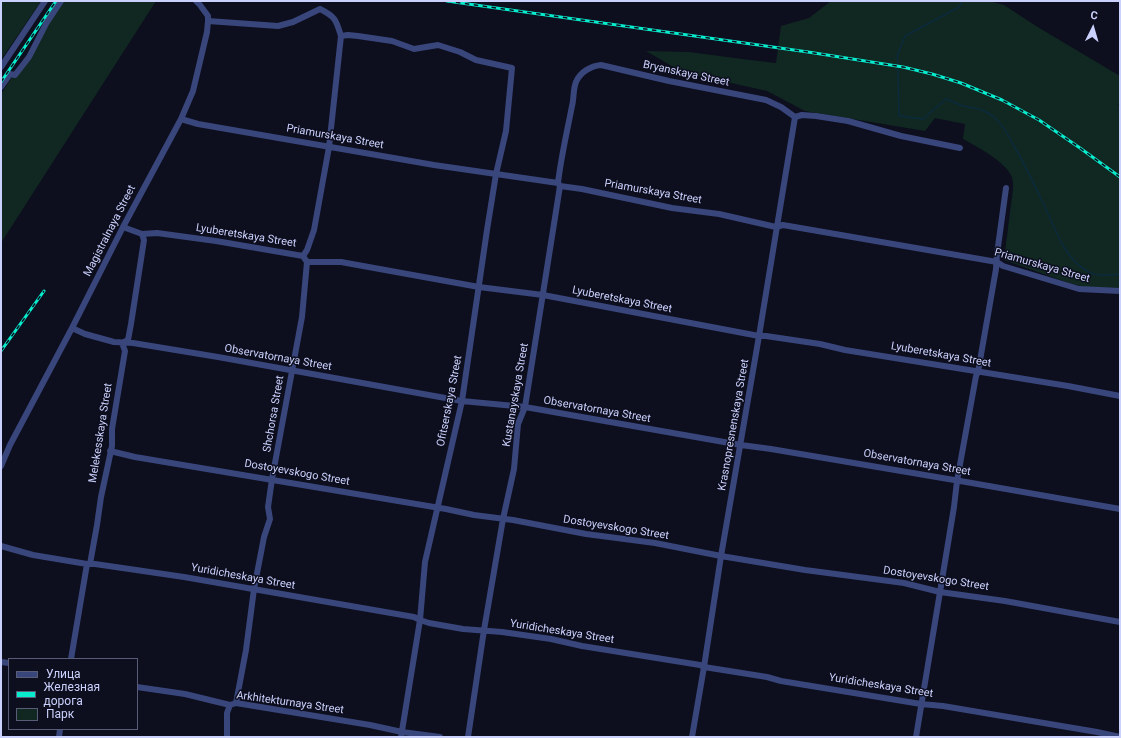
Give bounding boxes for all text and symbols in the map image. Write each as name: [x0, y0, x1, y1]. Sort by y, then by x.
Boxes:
north arrow: [1073, 8, 1113, 48]
text: С: [1090, 9, 1098, 22]
street label: Bryanskaya Street: [642, 58, 730, 90]
street label: Priamurskaya Street: [285, 122, 385, 152]
street label: Priamurskaya Street: [603, 177, 703, 207]
street label: Magistralnaya Street: [81, 183, 139, 279]
street label: Lyuberetskaya Street: [195, 222, 297, 250]
street label: Priamurskaya Street: [993, 246, 1091, 286]
street label: Lyuberetskaya Street: [571, 284, 673, 316]
street label: Lyuberetskaya Street: [890, 340, 992, 370]
street label: Observatornaya Street: [223, 342, 333, 374]
street label: Kustanayskaya Street: [500, 342, 532, 448]
street label: Ofitserskaya Street: [435, 354, 465, 448]
street label: Krasnopresnenskaya Street: [716, 358, 752, 492]
street label: Shchorsa Street: [261, 375, 287, 453]
street label: Melekesskaya Street: [87, 382, 115, 484]
street label: Observatornaya Street: [542, 394, 652, 426]
street label: Observatornaya Street: [862, 447, 972, 479]
street label: Dostoyevskogo Street: [243, 457, 351, 489]
street label: Dostoyevskogo Street: [562, 513, 670, 543]
street label: Yuridicheskaya Street: [190, 561, 296, 593]
street label: Dostoyevskogo Street: [882, 564, 990, 594]
street label: Yuridicheskaya Street: [509, 617, 615, 647]
legend: [8, 658, 138, 730]
text: Улица: [46, 667, 81, 681]
street label: Yuridicheskaya Street: [828, 671, 934, 701]
text: Железная дорога: [44, 680, 100, 708]
street label: Arkhitekturnaya Street: [235, 689, 345, 717]
text: Парк: [46, 707, 74, 721]

